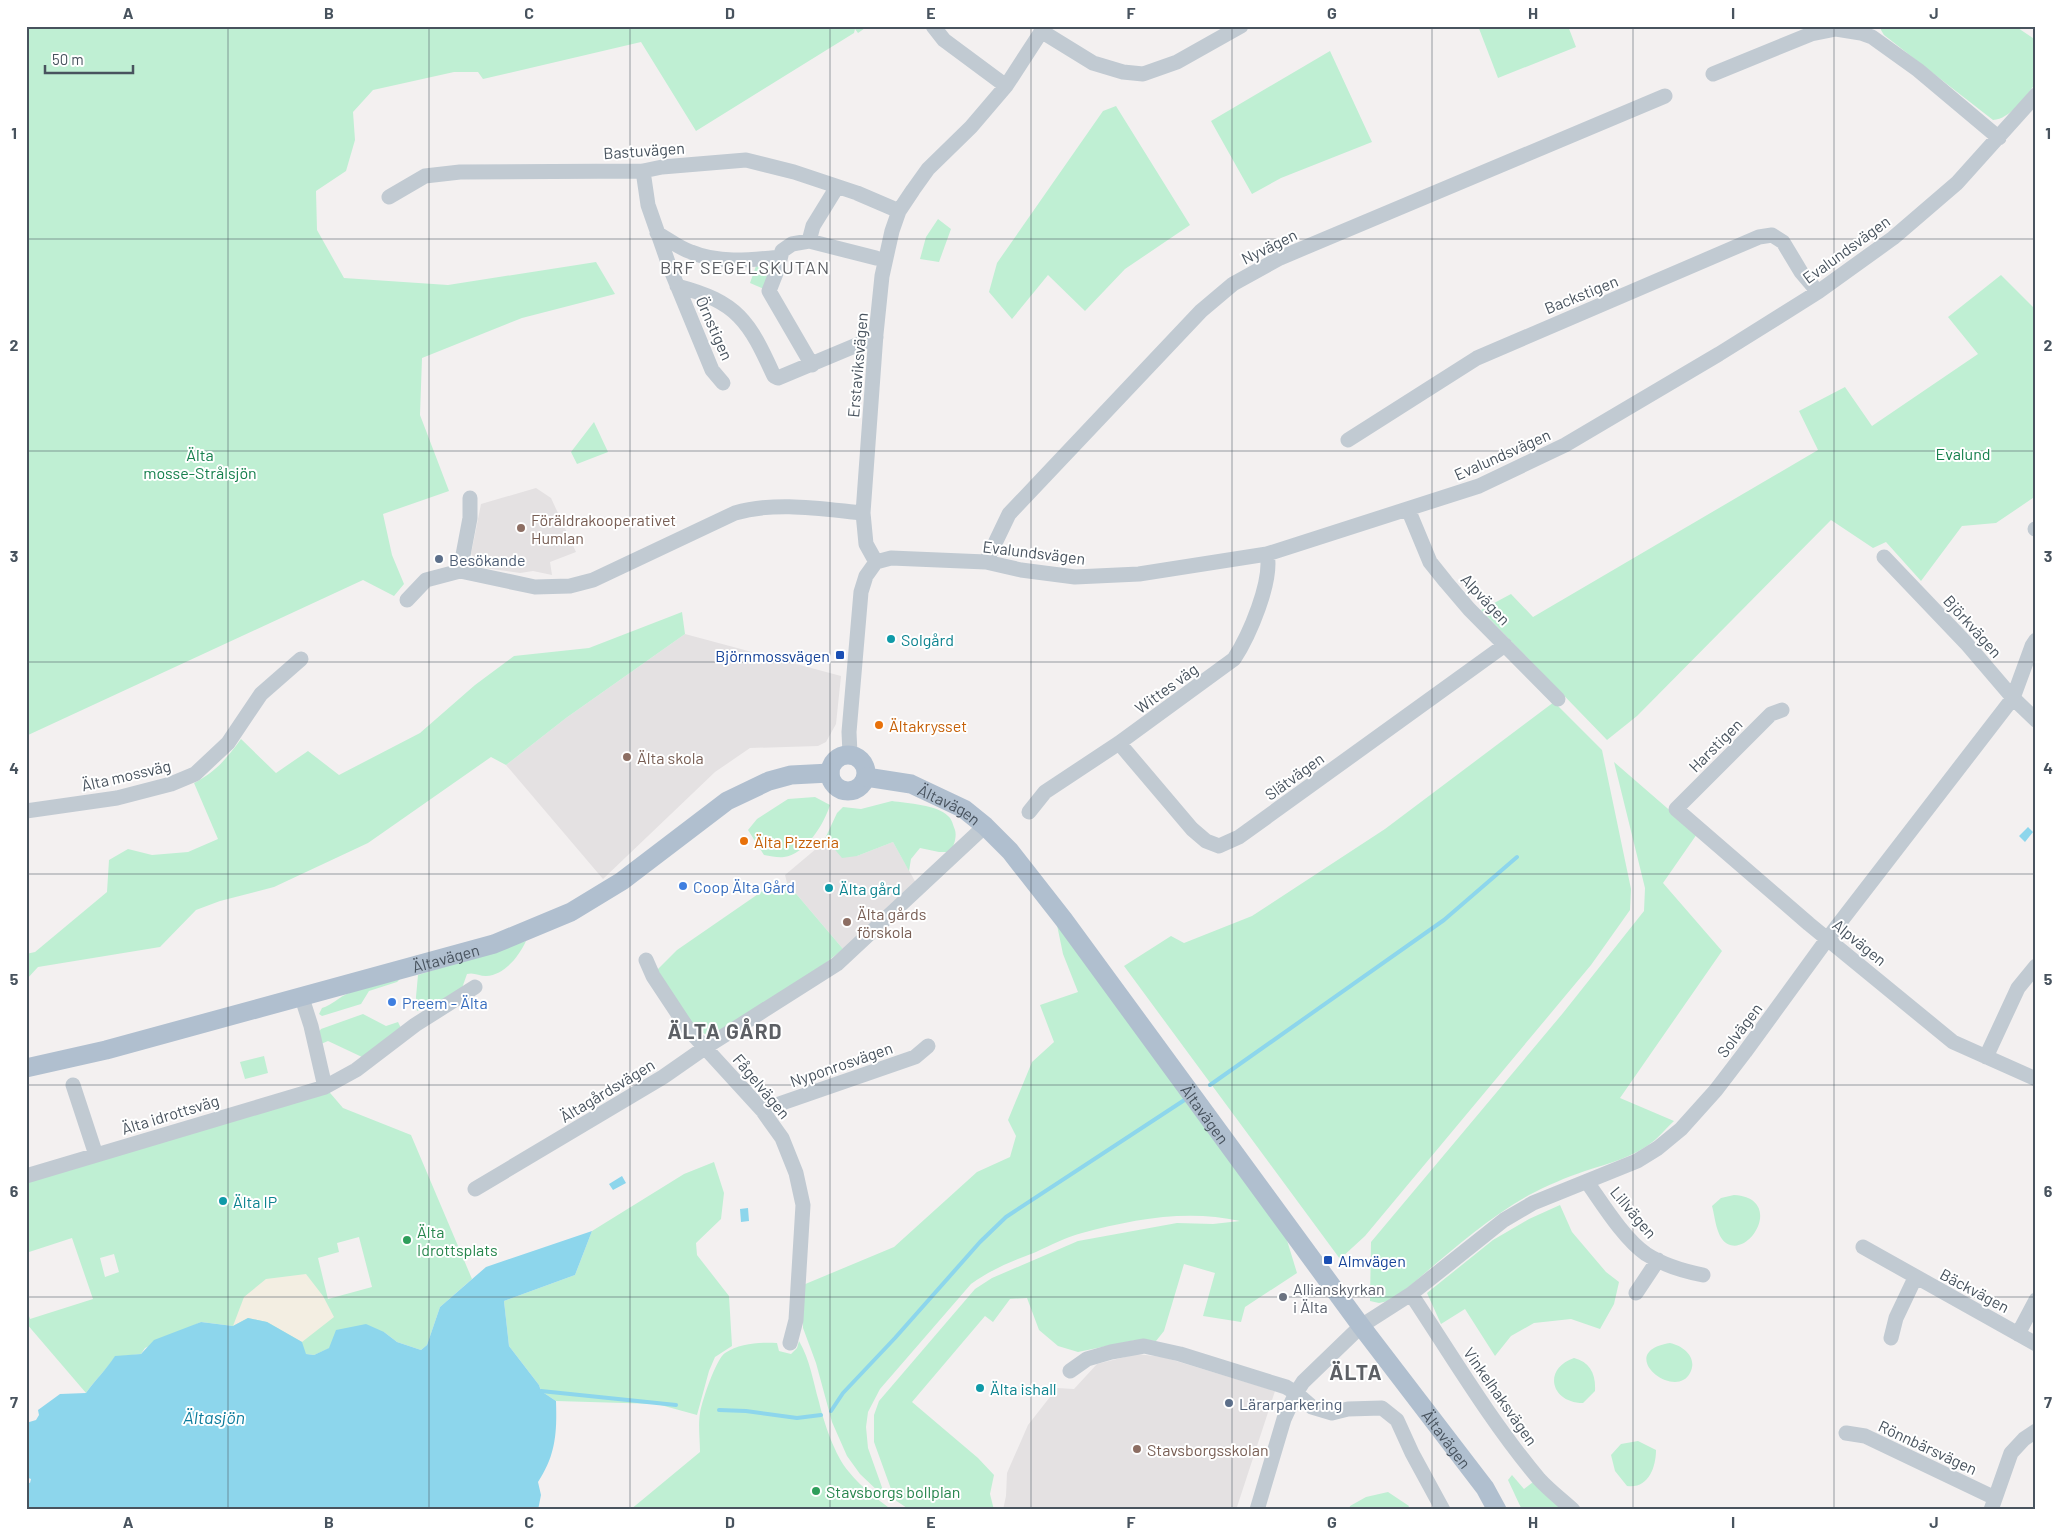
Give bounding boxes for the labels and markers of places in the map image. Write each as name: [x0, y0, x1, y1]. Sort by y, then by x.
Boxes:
place label: Föräldrakooperativet Humlan: [531, 510, 676, 547]
marker: Föräldrakooperativet Humlan: [515, 522, 527, 534]
place label: Besökande: [449, 550, 526, 569]
marker: Besökande: [433, 553, 445, 565]
place label: Solgård: [901, 630, 954, 649]
marker: Solgård: [885, 633, 897, 645]
place label: Björnmossvägen: [715, 646, 830, 665]
marker: Björnmossvägen: [834, 649, 846, 661]
place label: Ältakrysset: [889, 716, 967, 735]
marker: Ältakrysset: [873, 719, 885, 731]
place label: Älta skola: [637, 748, 704, 767]
marker: Älta skola: [621, 751, 633, 763]
place label: Älta Pizzeria: [754, 832, 839, 851]
marker: Älta Pizzeria: [738, 835, 750, 847]
place label: Coop Älta Gård: [693, 877, 795, 896]
place label: Älta gård: [839, 879, 901, 898]
marker: Coop Älta Gård: [677, 880, 689, 892]
marker: Älta gård: [823, 882, 835, 894]
place label: Älta gårds förskola: [857, 904, 927, 941]
marker: Älta gårds förskola: [841, 916, 853, 928]
place label: Preem - Älta: [402, 993, 488, 1012]
marker: Preem - Älta: [386, 996, 398, 1008]
place label: Älta IP: [233, 1192, 277, 1211]
marker: Älta IP: [217, 1195, 229, 1207]
place label: Älta Idrottsplats: [417, 1222, 498, 1259]
marker: Älta Idrottsplats: [401, 1234, 413, 1246]
place label: Almvägen: [1338, 1251, 1406, 1270]
marker: Almvägen: [1322, 1254, 1334, 1266]
place label: Allianskyrkan i Älta: [1293, 1279, 1385, 1316]
marker: Allianskyrkan i Älta: [1277, 1291, 1289, 1303]
place label: Älta ishall: [990, 1379, 1057, 1398]
marker: Älta ishall: [974, 1382, 986, 1394]
place label: Lärarparkering: [1239, 1394, 1342, 1413]
marker: Lärarparkering: [1223, 1397, 1235, 1409]
place label: Stavsborgsskolan: [1147, 1440, 1269, 1459]
marker: Stavsborgsskolan: [1131, 1443, 1143, 1455]
place label: Stavsborgs bollplan: [826, 1482, 960, 1501]
marker: Stavsborgs bollplan: [810, 1485, 822, 1497]

